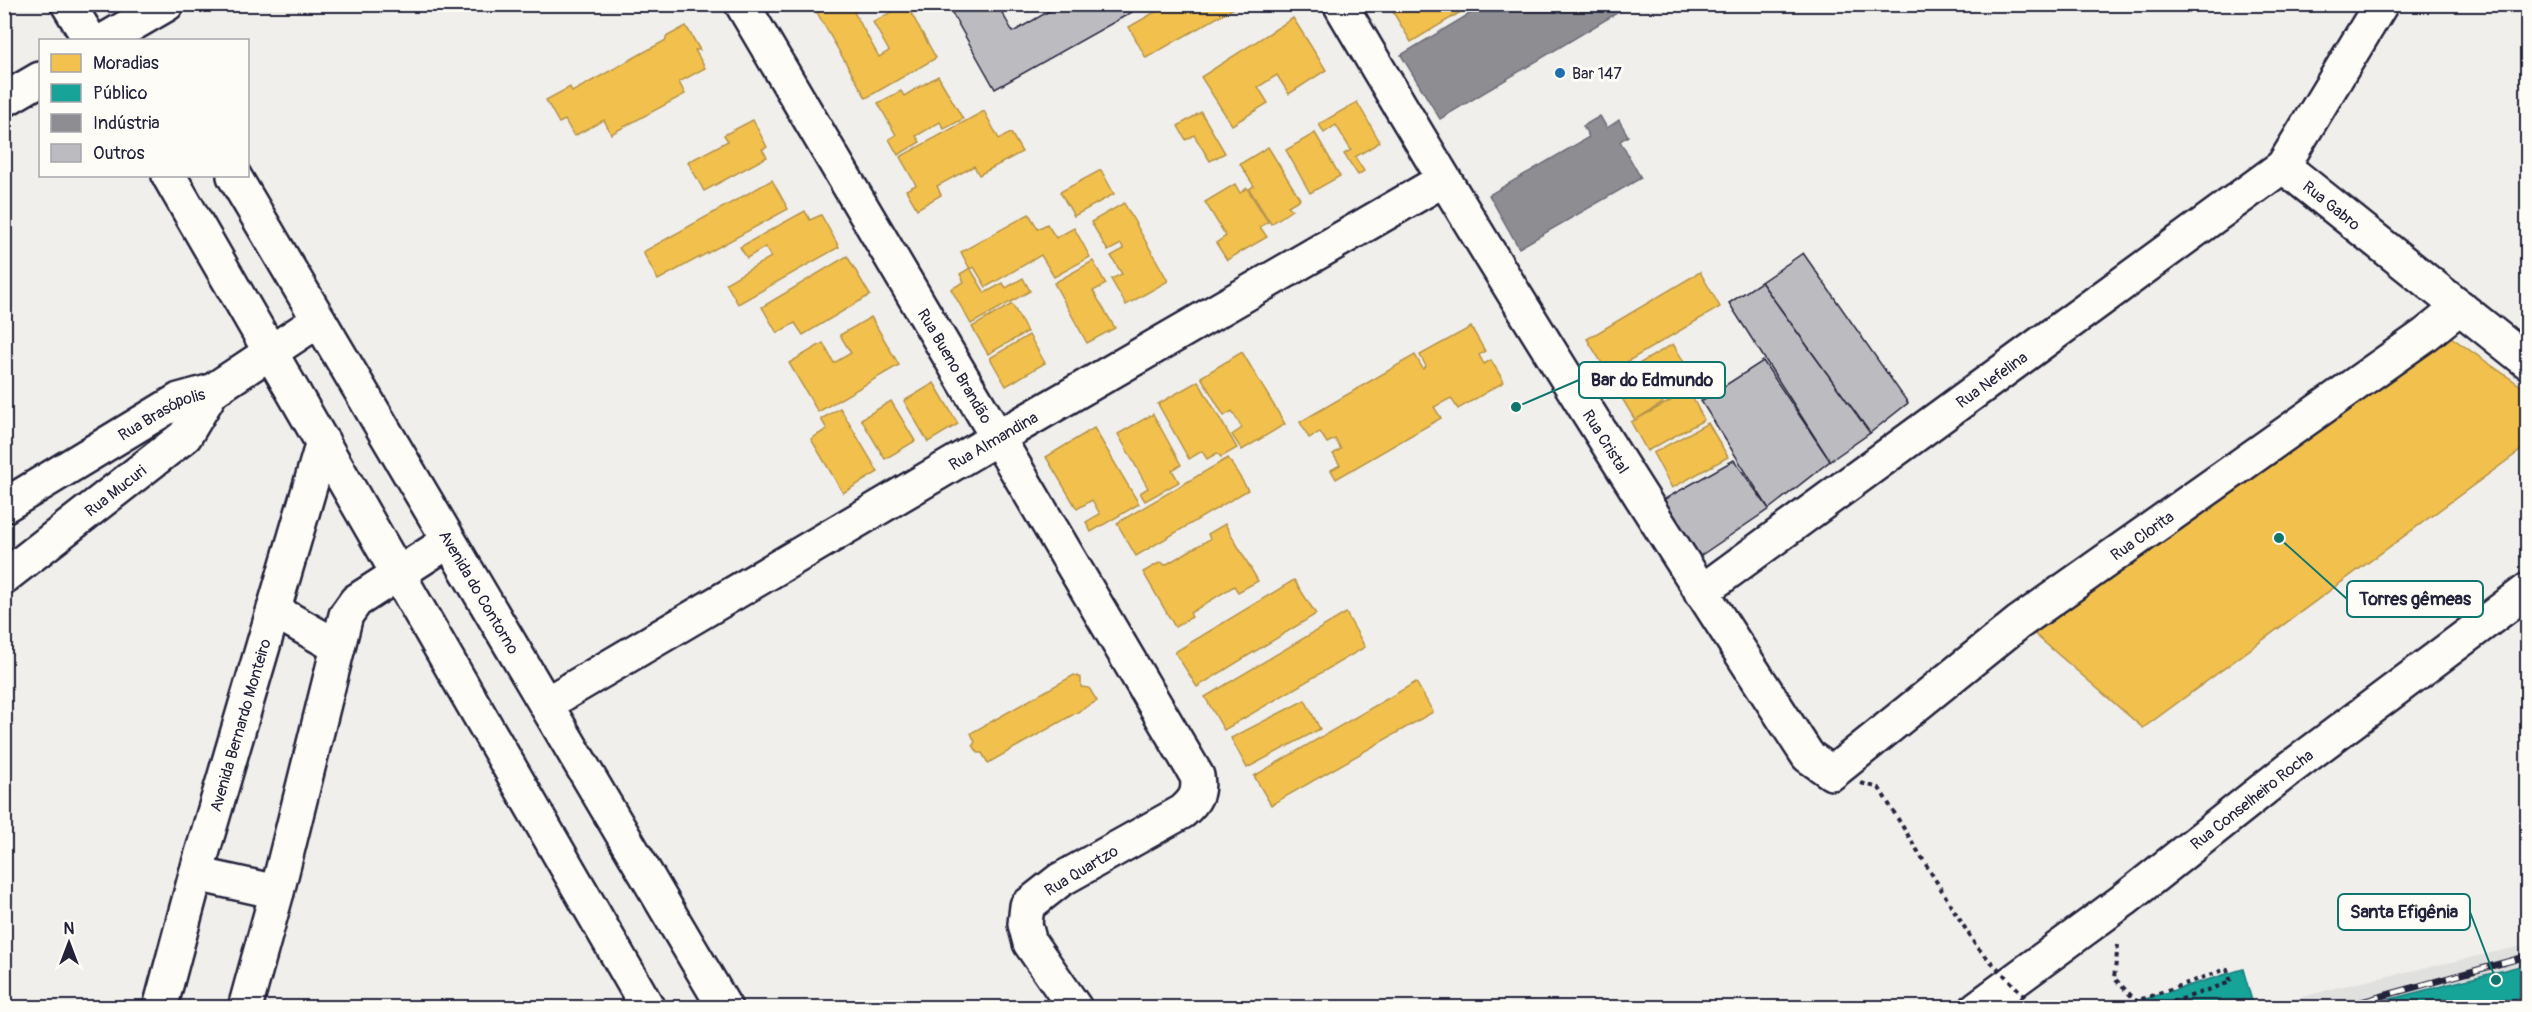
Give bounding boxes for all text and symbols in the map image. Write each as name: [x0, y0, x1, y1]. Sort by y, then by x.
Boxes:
legend: [39, 39, 249, 177]
text: Moradias: [93, 52, 159, 75]
place label: Bar 147: [1572, 64, 1622, 84]
marker: Bar 147: [1553, 66, 1567, 80]
text: Público: [93, 82, 148, 105]
text: Indústria: [93, 112, 160, 135]
text: Outros: [93, 142, 145, 165]
street label: Rua Gabro: [2298, 177, 2364, 235]
street label: Rua Bueno Brandão: [913, 305, 996, 428]
street label: Rua Nefelina: [1953, 347, 2032, 413]
callout: Bar do Edmundo: [1579, 362, 1725, 398]
text: Bar do Edmundo: [1591, 369, 1714, 392]
street label: Rua Brasópolis: [115, 384, 208, 446]
street label: Rua Cristal: [1578, 406, 1633, 478]
street label: Rua Almandina: [945, 408, 1042, 475]
street label: Rua Mucuri: [81, 461, 151, 521]
street label: Rua Clorita: [2107, 507, 2178, 565]
street label: Avenida do Contorno: [434, 527, 523, 658]
callout: Torres gêmeas: [2347, 581, 2483, 617]
text: Torres gêmeas: [2358, 588, 2472, 611]
street label: Avenida Bernardo Monteiro: [206, 636, 276, 814]
street label: Rua Conselheiro Rocha: [2187, 745, 2317, 854]
street label: Rua Quartzo: [1041, 841, 1122, 901]
callout: Santa Efigênia: [2338, 894, 2470, 930]
text: Santa Efigênia: [2350, 901, 2459, 924]
north arrow: [39, 913, 99, 973]
text: N: [64, 919, 75, 939]

